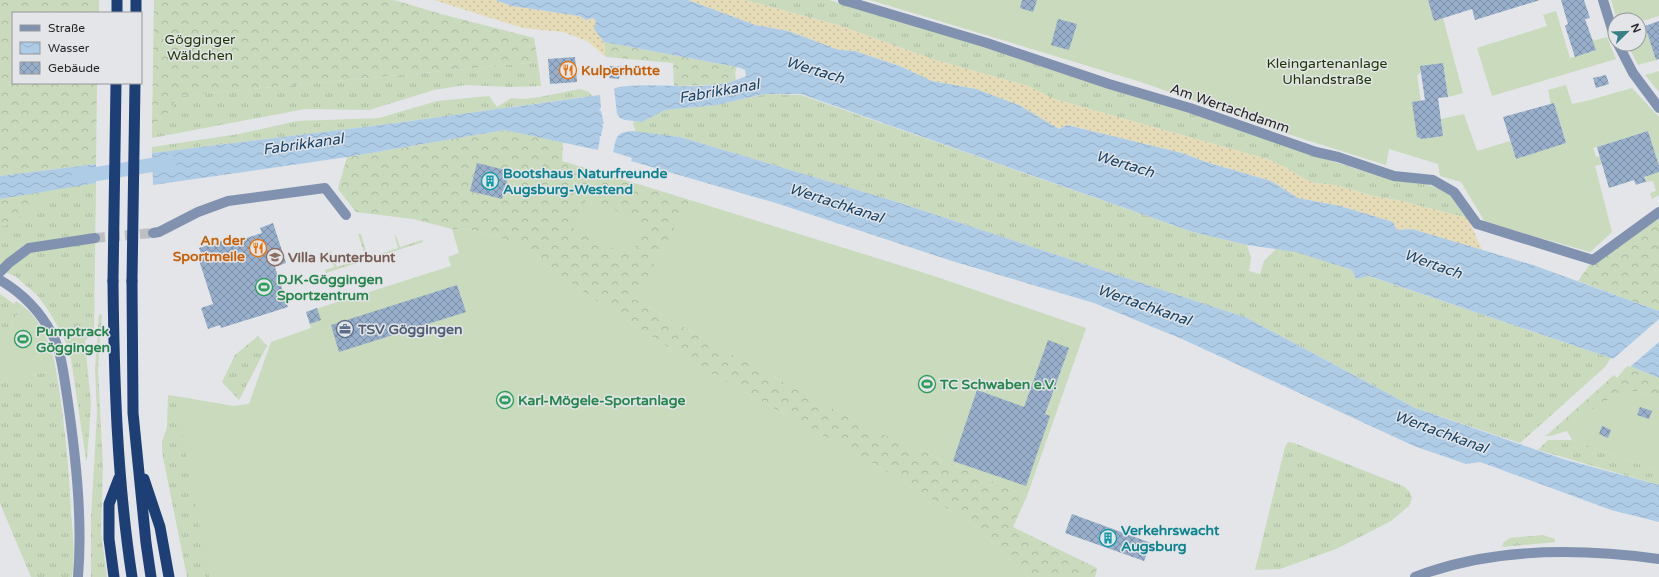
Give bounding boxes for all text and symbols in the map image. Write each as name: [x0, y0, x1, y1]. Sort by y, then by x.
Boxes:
legend: [12, 12, 142, 84]
north arrow: [1607, 12, 1647, 52]
text: Straße: [48, 21, 85, 35]
text: N: [1628, 22, 1643, 35]
park label: Gögginger Wäldchen: [165, 31, 236, 64]
text: Wasser: [48, 41, 90, 55]
water label: Wertach: [784, 53, 847, 88]
park label: Kleingartenanlage Uhlandstraße: [1266, 55, 1388, 88]
restaurant icon: Kulperhütte: [558, 60, 578, 80]
text: Gebäude: [48, 61, 100, 75]
place label: Kulperhütte: [581, 62, 660, 79]
water label: Fabrikkanal: [677, 75, 763, 107]
street label: Am Wertachdamm: [1168, 80, 1292, 137]
water label: Fabrikkanal: [261, 129, 347, 159]
water label: Wertach: [1094, 147, 1157, 182]
place label: Bootshaus Naturfreunde Augsburg-Westend: [503, 165, 667, 198]
building icon: Bootshaus Naturfreunde Augsburg-Westend: [480, 171, 500, 191]
water label: Wertachkanal: [787, 179, 887, 227]
place label: An der Sportmeile: [173, 232, 246, 265]
restaurant icon: An der Sportmeile: [248, 238, 268, 258]
water label: Wertach: [1402, 245, 1465, 283]
school or university icon: Villa Kunterbunt: [265, 247, 285, 267]
place label: Villa Kunterbunt: [288, 249, 396, 266]
place label: DJK-Göggingen Sportzentrum: [277, 271, 383, 304]
sports icon: DJK-Göggingen Sportzentrum: [254, 277, 274, 297]
water label: Wertachkanal: [1095, 281, 1195, 330]
office icon: TSV Göggingen: [335, 319, 355, 339]
place label: TSV Göggingen: [357, 321, 463, 338]
place label: Pumptrack Göggingen: [36, 323, 110, 356]
sports icon: Pumptrack Göggingen: [13, 329, 33, 349]
sports icon: TC Schwaben e.V.: [917, 374, 937, 394]
place label: TC Schwaben e.V.: [939, 376, 1057, 393]
sports icon: Karl-Mögele-Sportanlage: [495, 390, 515, 410]
place label: Karl-Mögele-Sportanlage: [518, 392, 686, 409]
water label: Wertachkanal: [1392, 407, 1492, 458]
place label: Verkehrswacht Augsburg: [1121, 522, 1220, 555]
building icon: Verkehrswacht Augsburg: [1098, 528, 1118, 548]

